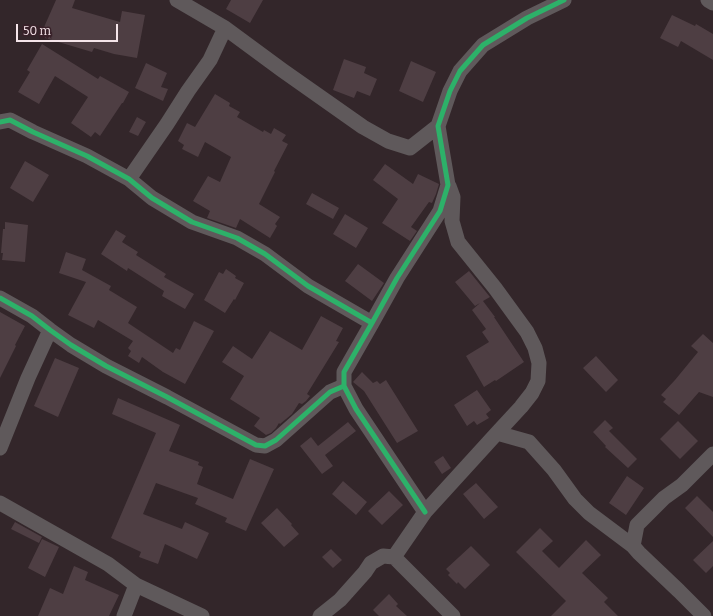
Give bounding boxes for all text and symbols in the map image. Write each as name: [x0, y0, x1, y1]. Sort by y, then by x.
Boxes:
scale bar: [18, 16, 120, 42]
text: 50 m: [23, 24, 51, 38]

